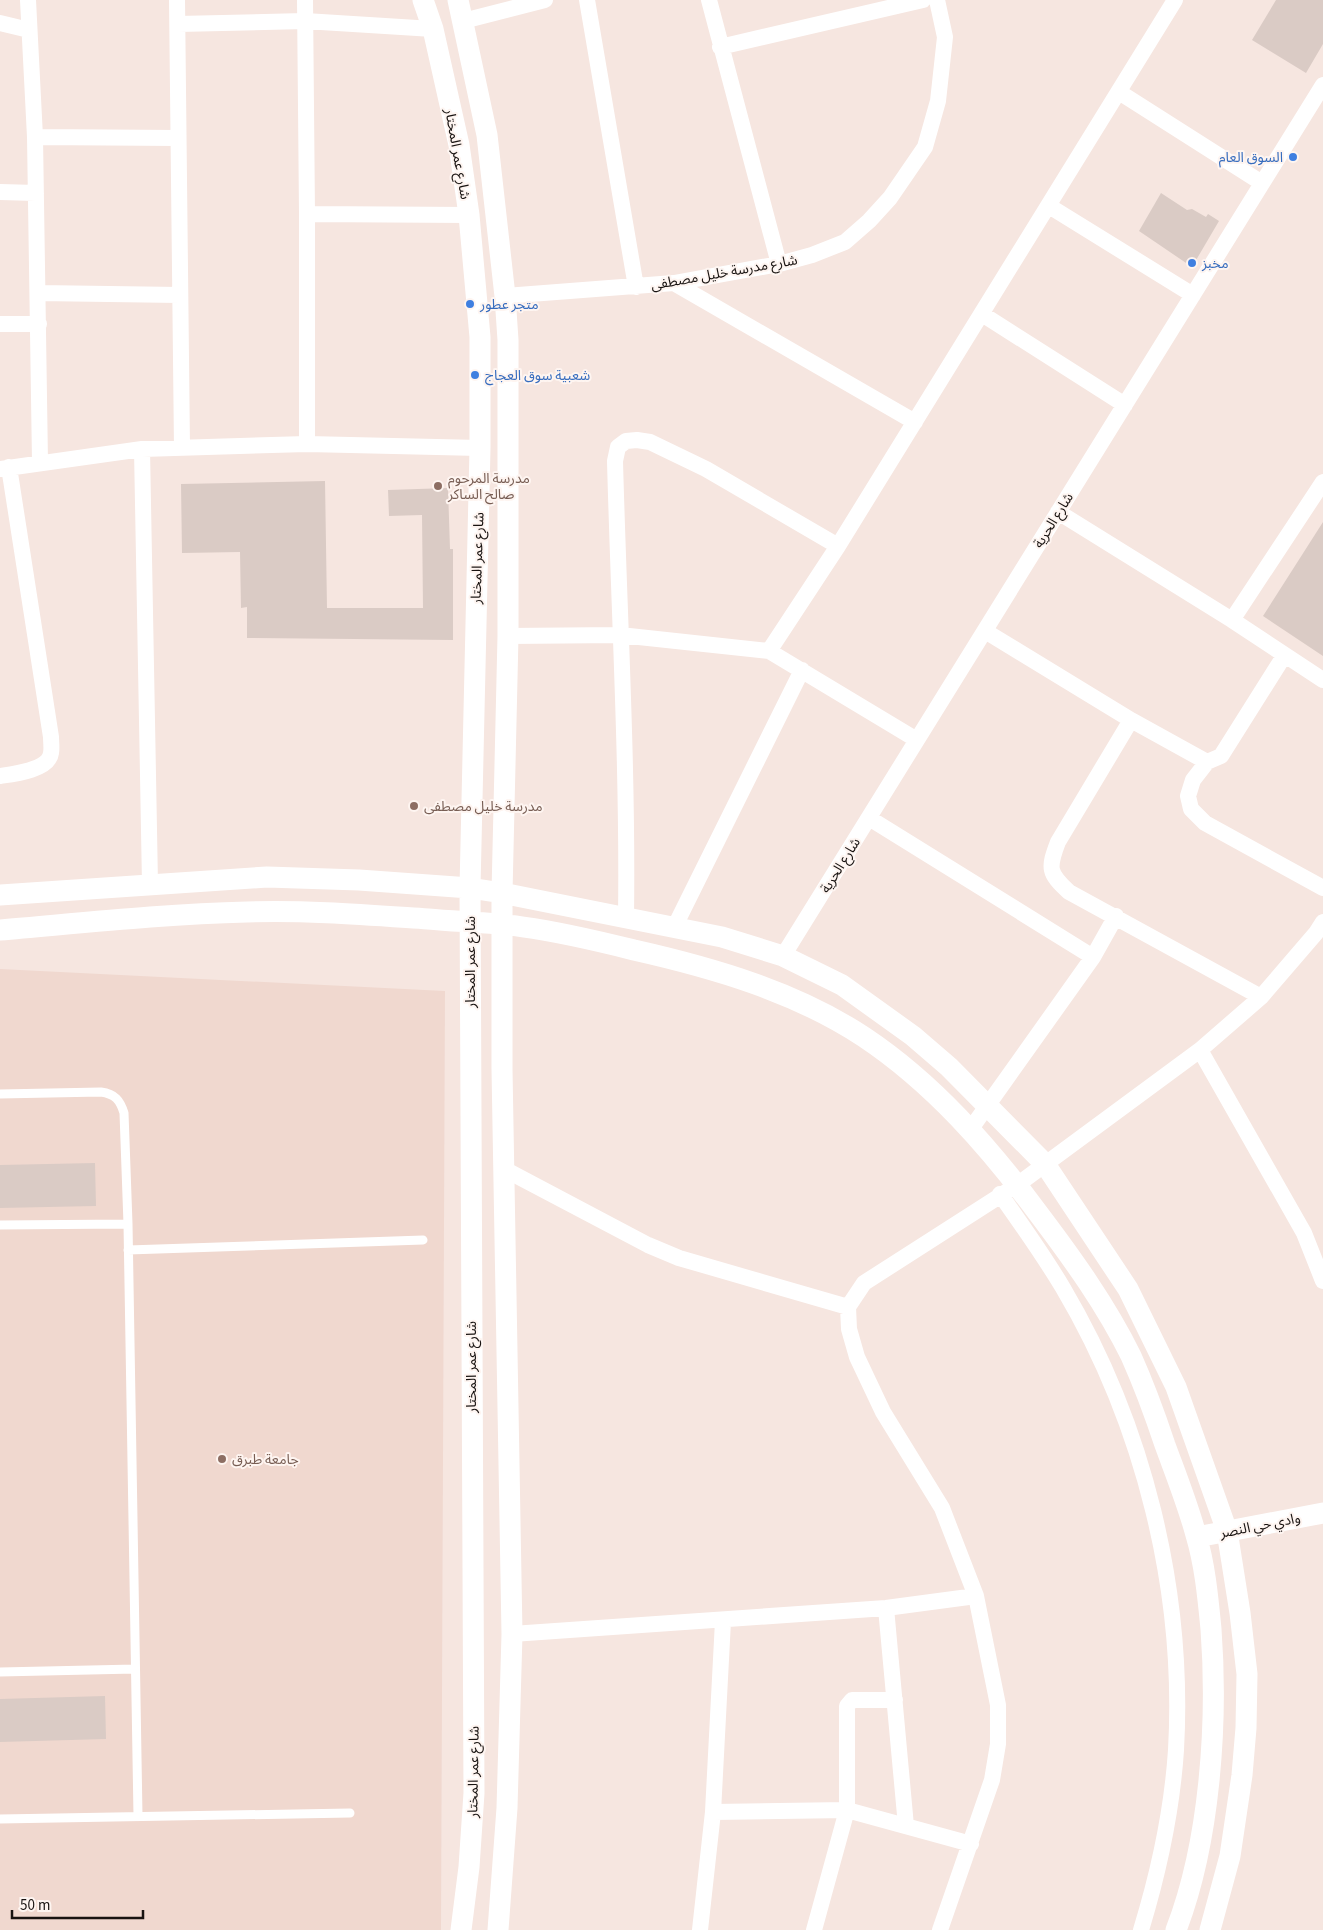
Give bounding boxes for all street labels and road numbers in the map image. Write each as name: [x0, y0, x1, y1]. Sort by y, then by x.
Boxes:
street label: شارع عمر المختار: [439, 106, 475, 201]
street label: شارع مدرسة خليل مصطفى: [649, 250, 799, 296]
street label: شارع الحرية: [1029, 489, 1079, 552]
street label: شارع عمر المختار: [466, 512, 490, 605]
street label: شارع الحرية: [816, 834, 866, 897]
street label: شارع عمر المختار: [461, 916, 481, 1009]
street label: شارع عمر المختار: [462, 1321, 482, 1414]
street label: وادي حي النصر: [1217, 1508, 1302, 1544]
street label: شارع عمر المختار: [463, 1726, 485, 1819]

